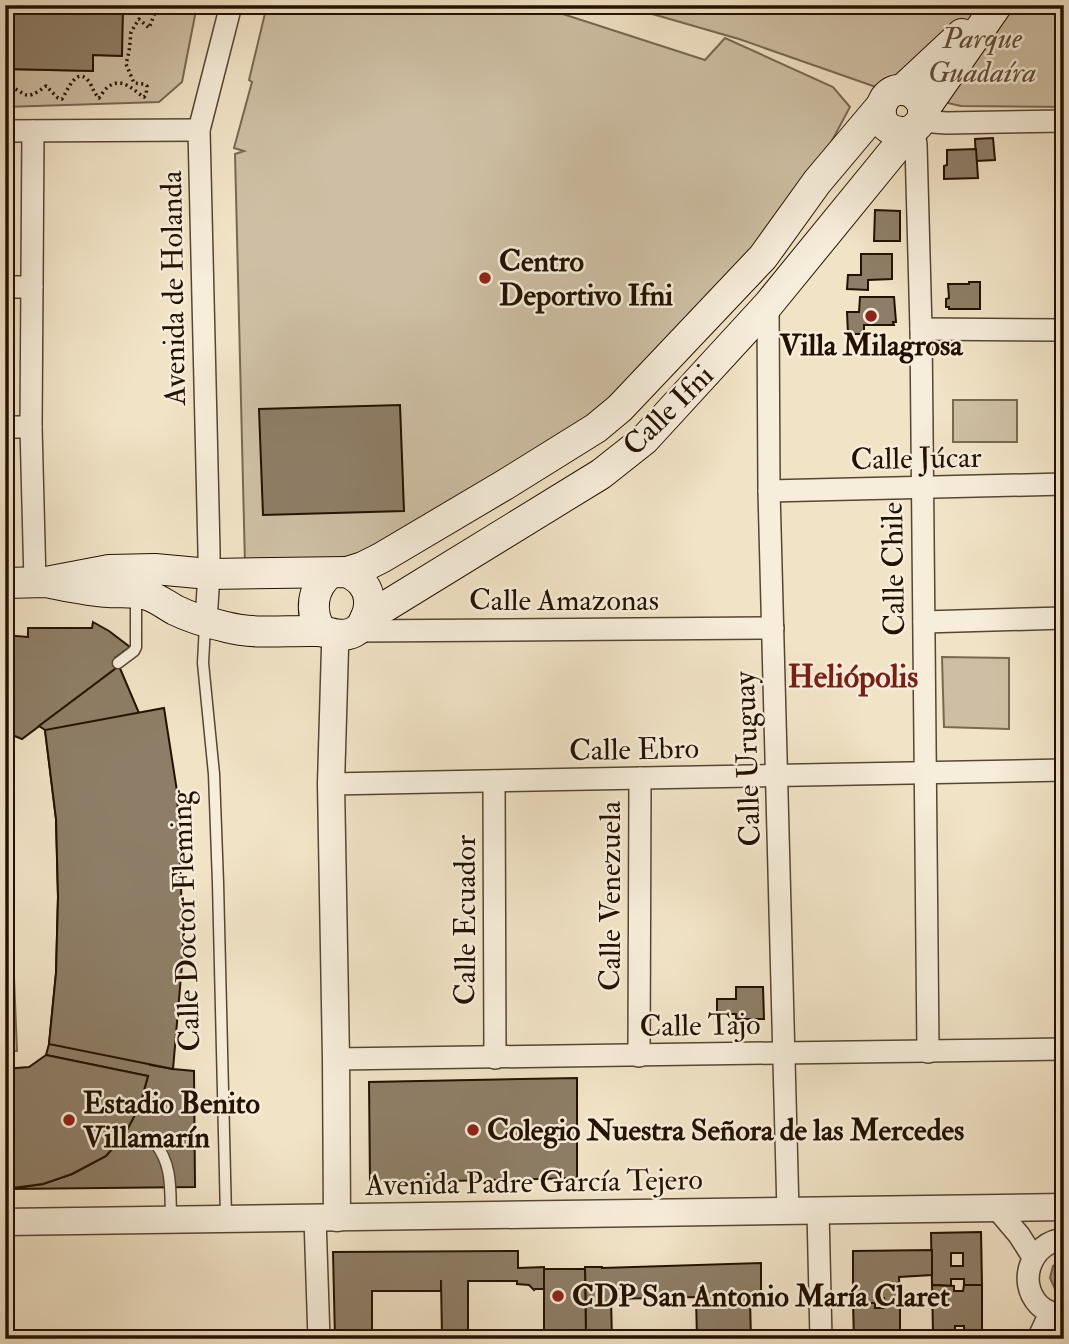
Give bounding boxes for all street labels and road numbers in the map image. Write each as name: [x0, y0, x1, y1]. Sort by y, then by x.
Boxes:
street label: Avenida de Holanda: [153, 170, 194, 407]
street label: Calle Ifni: [615, 357, 722, 464]
street label: Calle Júcar: [850, 439, 982, 478]
street label: Calle Chile: [874, 502, 913, 636]
street label: Calle Amazonas: [469, 582, 659, 619]
street label: Calle Uruguay: [726, 670, 769, 847]
street label: Calle Ebro: [569, 730, 699, 769]
street label: Calle Doctor Fleming: [162, 789, 209, 1052]
street label: Calle Venezuela: [592, 800, 629, 991]
street label: Calle Ecuador: [447, 835, 484, 1005]
street label: Calle Tajo: [639, 1006, 761, 1045]
street label: Avenida Padre García Tejero: [364, 1161, 703, 1204]

